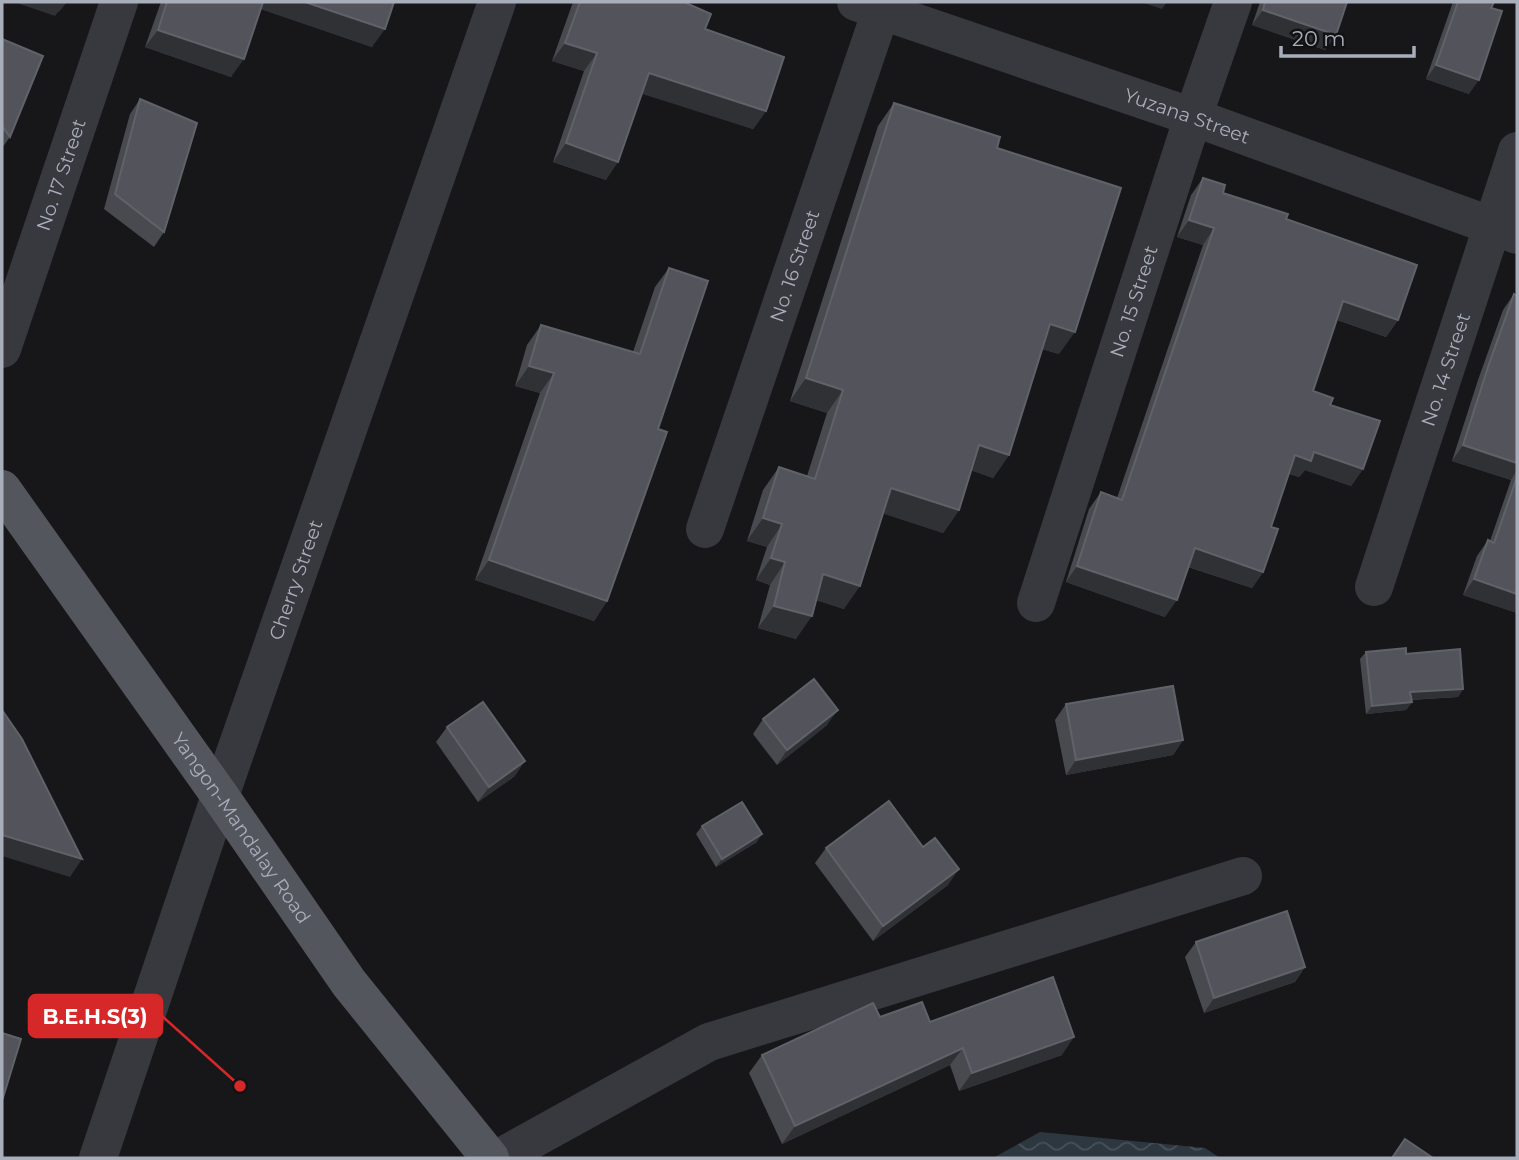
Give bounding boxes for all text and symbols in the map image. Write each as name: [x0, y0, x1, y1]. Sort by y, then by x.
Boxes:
scale bar: [1281, 14, 1414, 58]
text: 20 m: [1292, 26, 1346, 51]
street label: Yuzana Street: [1121, 83, 1253, 149]
street label: No. 17 Street: [32, 116, 91, 234]
street label: No. 16 Street: [765, 207, 825, 325]
street label: No. 15 Street: [1105, 242, 1163, 360]
street label: No. 14 Street: [1417, 310, 1475, 429]
street label: Cherry Street: [264, 517, 328, 643]
street label: Yangon-Mandalay Road: [167, 728, 315, 928]
callout: B.E.H.S(3): [29, 995, 162, 1037]
text: B.E.H.S(3): [43, 1004, 147, 1029]

